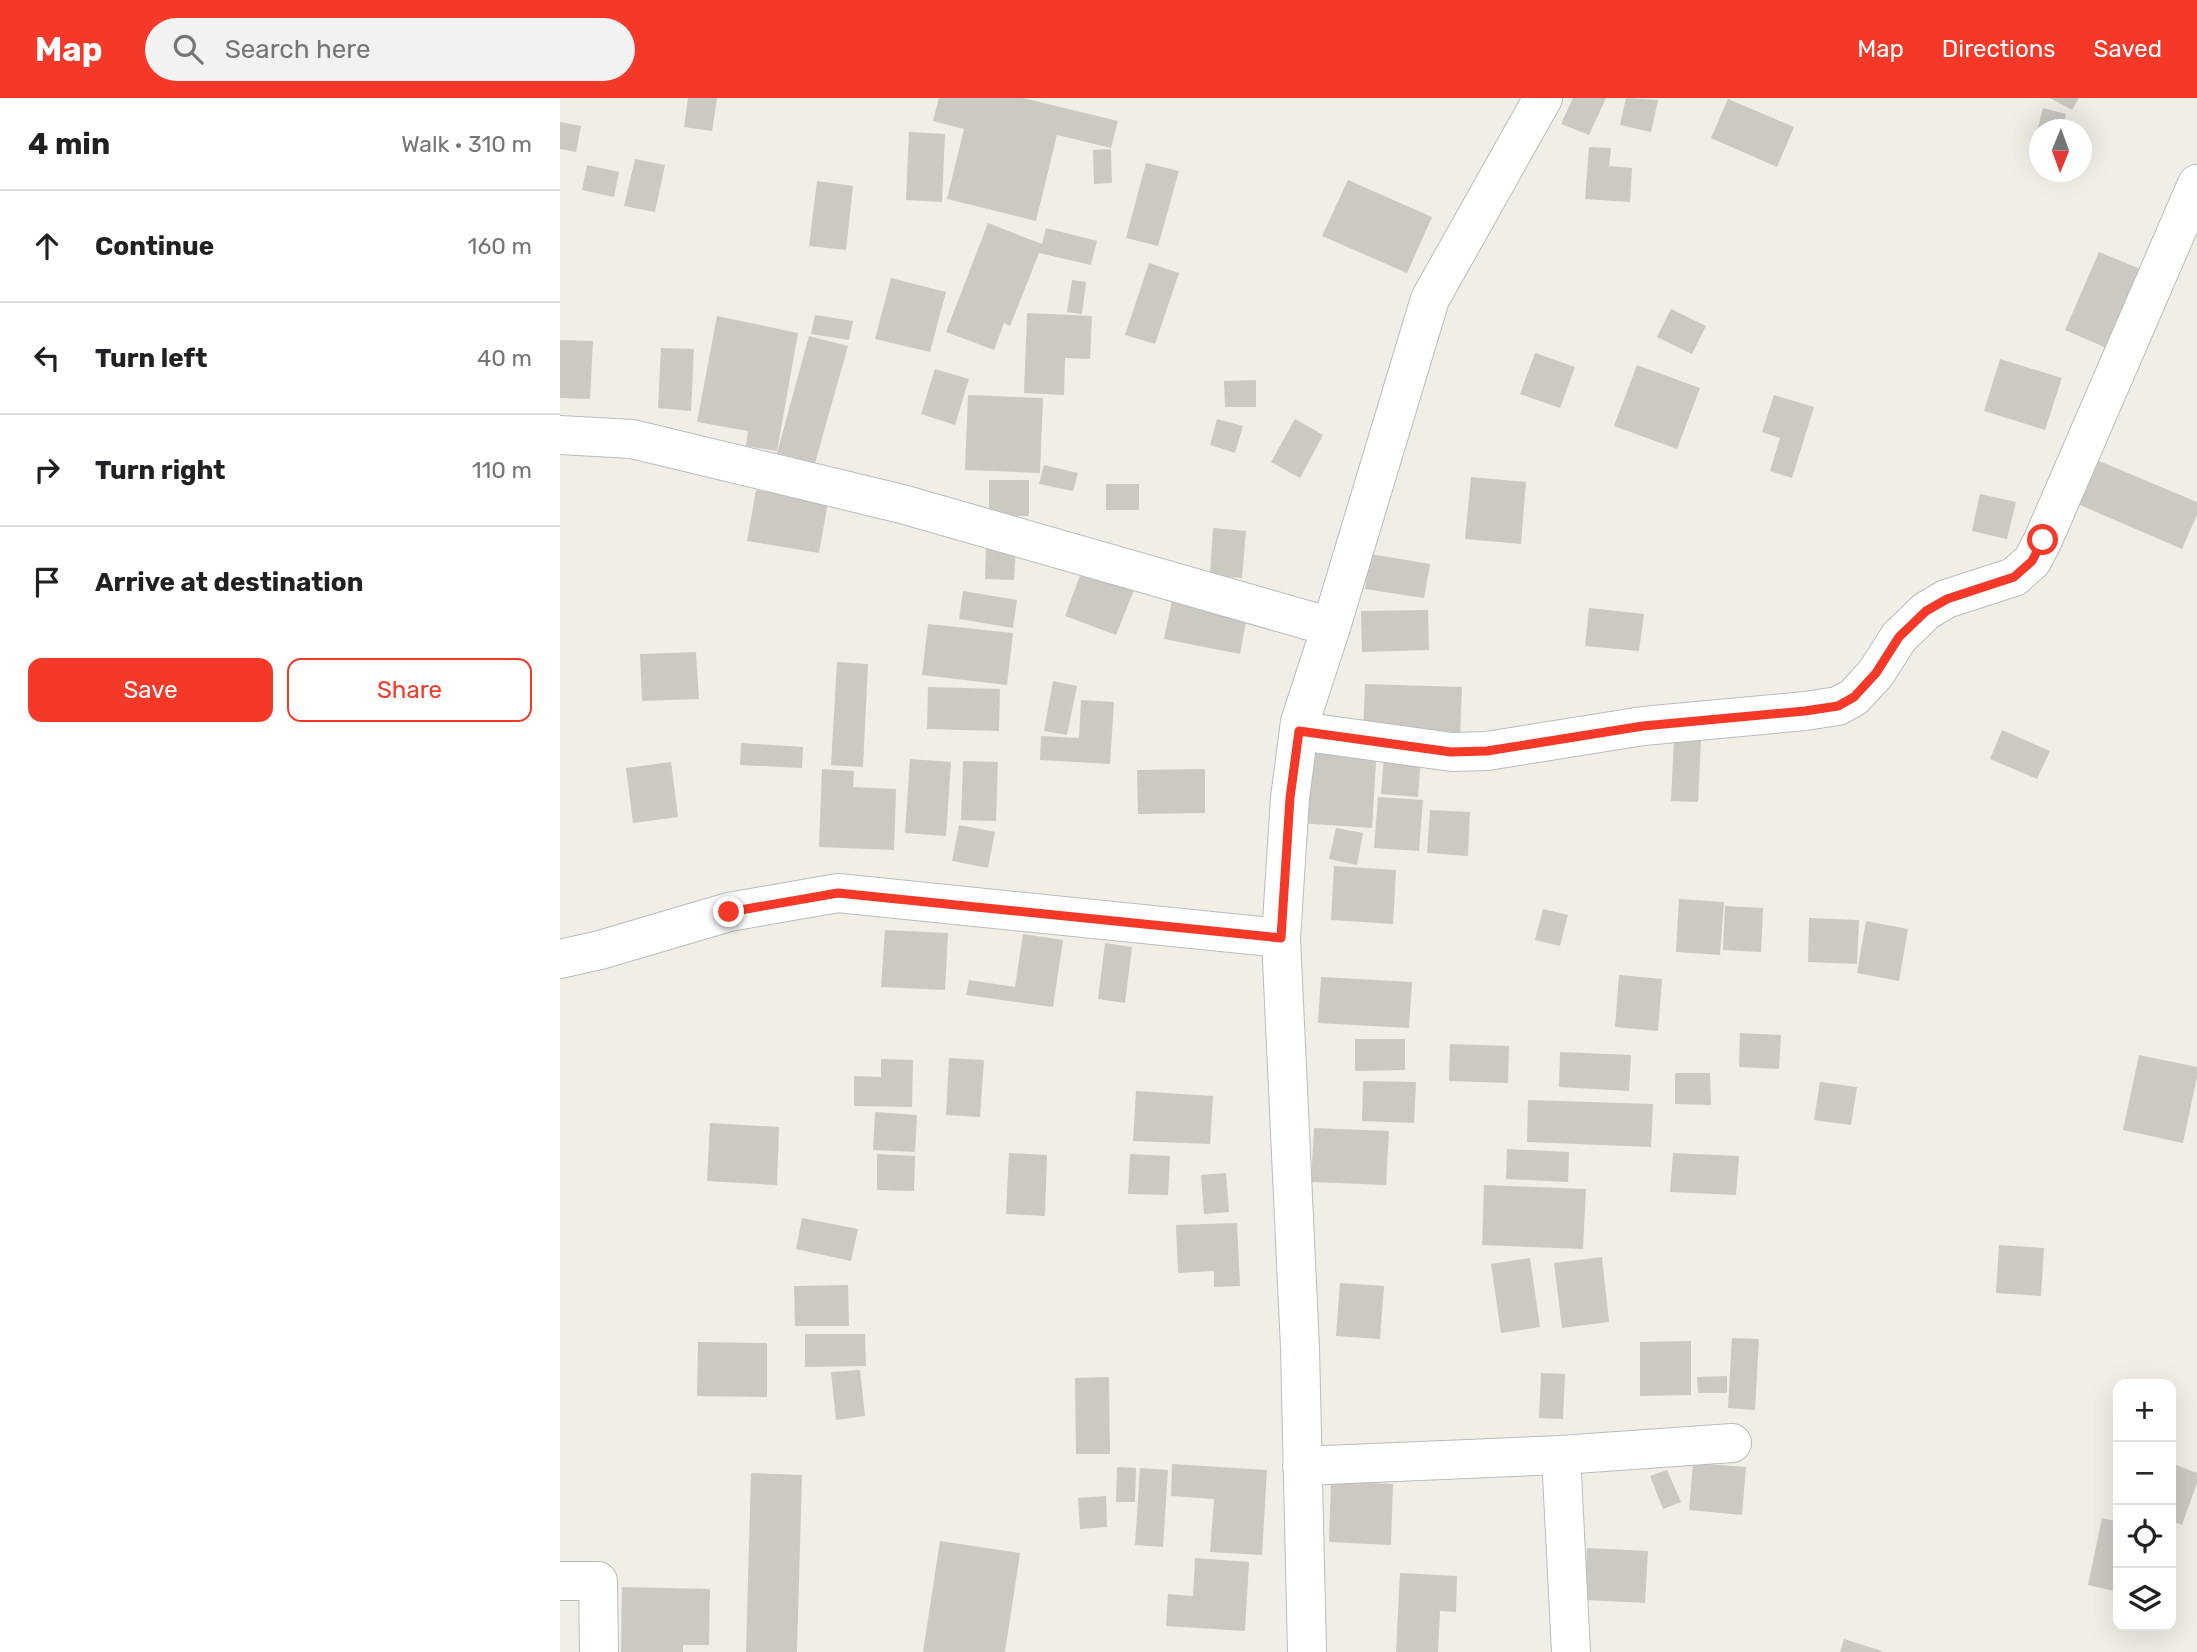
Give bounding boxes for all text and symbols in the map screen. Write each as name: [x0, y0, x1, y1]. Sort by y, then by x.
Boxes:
search box: [145, 18, 635, 81]
text: Map: [35, 30, 103, 69]
icon: search: [169, 30, 207, 68]
text: Search here: [225, 34, 370, 65]
text: Map: [1857, 35, 1904, 63]
text: Directions: [1942, 35, 2055, 63]
text: Saved: [2093, 35, 2162, 63]
north arrow: [2029, 119, 2092, 182]
text: 4 min: [28, 126, 110, 162]
text: Walk · 310 m: [401, 130, 532, 158]
icon: ahead: [28, 227, 66, 265]
text: Continue: [95, 231, 214, 262]
text: 160 m: [468, 232, 532, 260]
icon: left: [28, 339, 66, 377]
text: Turn left: [95, 343, 207, 374]
text: 40 m: [477, 344, 532, 372]
icon: right: [28, 451, 66, 489]
text: Turn right: [95, 455, 225, 486]
text: 110 m: [472, 456, 532, 484]
route start: [2027, 524, 2058, 555]
icon: arrive: [28, 563, 66, 601]
text: Arrive at destination: [95, 567, 363, 598]
button: Save: [28, 658, 273, 722]
button: Share: [287, 658, 532, 722]
route end: [713, 896, 744, 927]
map controls: [2113, 1379, 2176, 1631]
button: +: [2113, 1379, 2176, 1442]
button: −: [2113, 1442, 2176, 1505]
button: locate: [2113, 1505, 2176, 1568]
button: layers: [2113, 1568, 2176, 1631]

